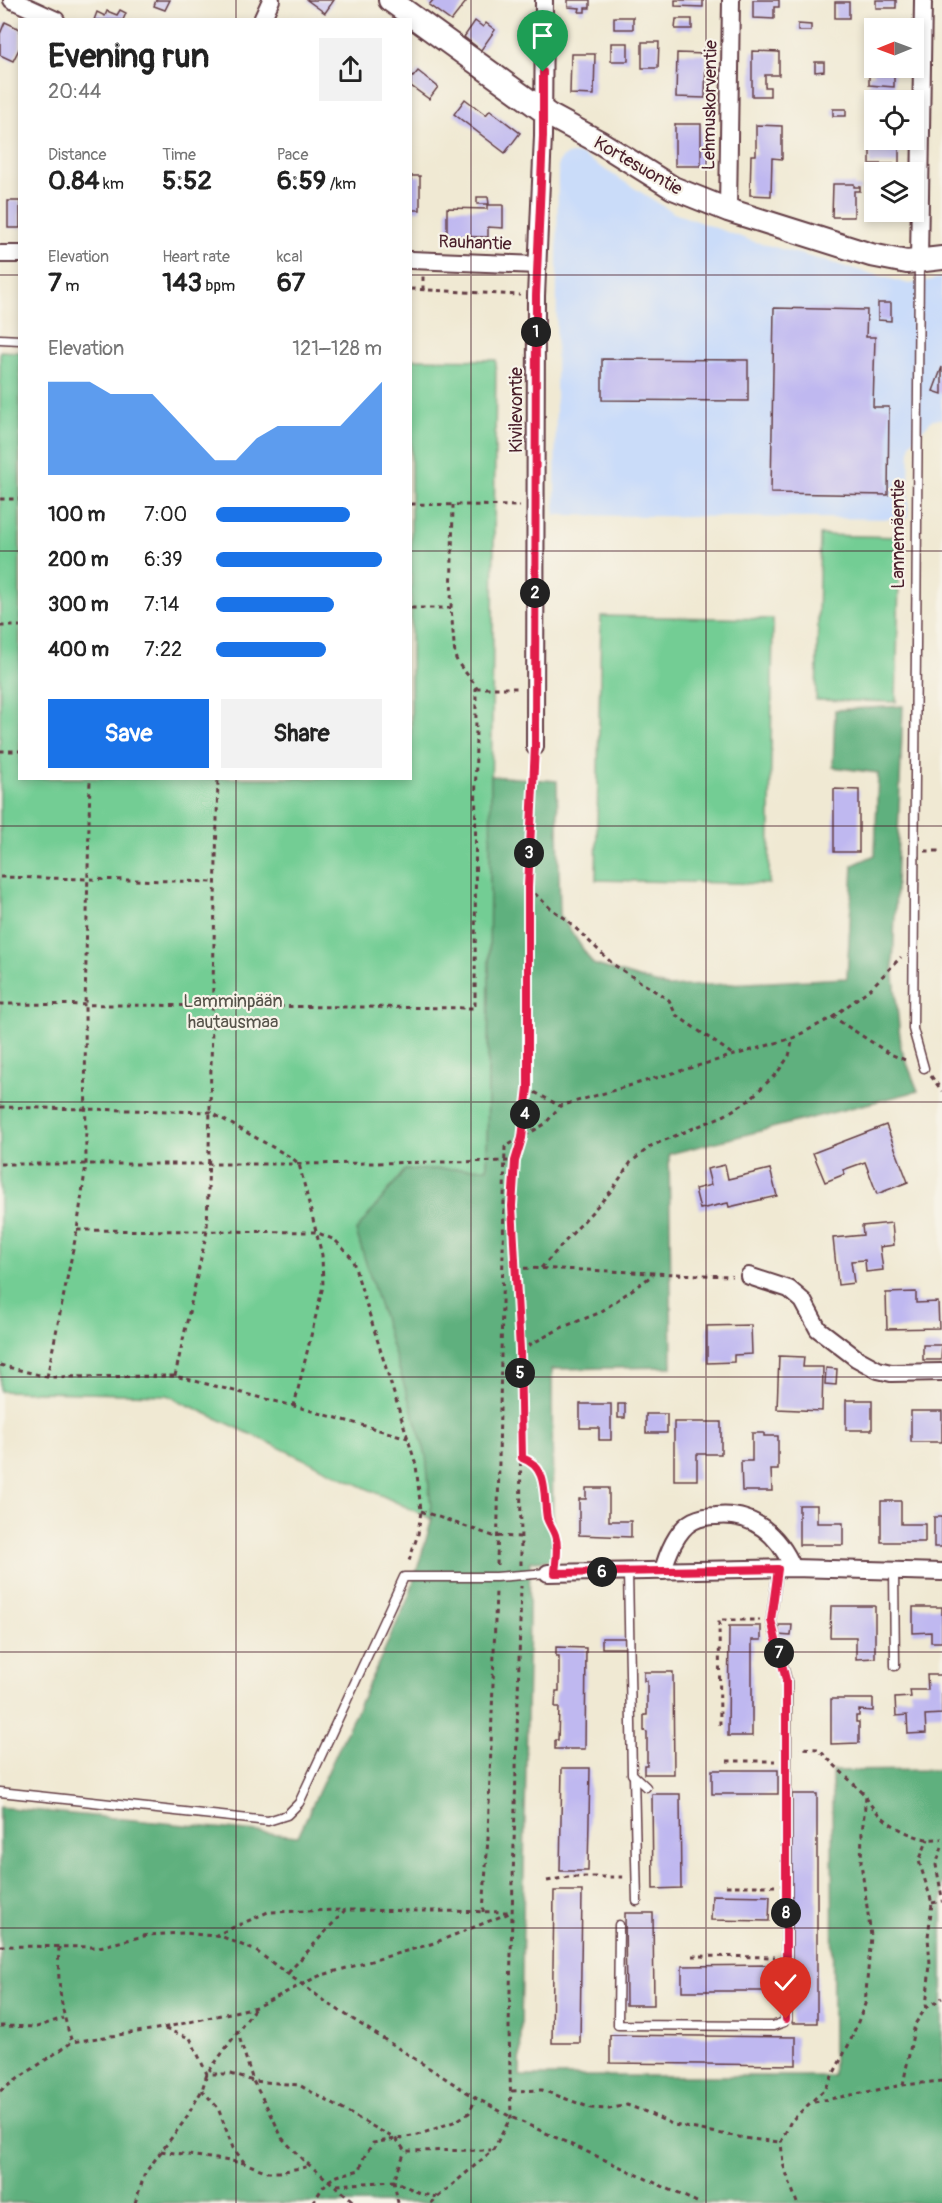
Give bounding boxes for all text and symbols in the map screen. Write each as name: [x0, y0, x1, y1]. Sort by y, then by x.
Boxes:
pin: [517, 10, 568, 72]
north arrow: [864, 18, 924, 78]
map controls: [864, 18, 924, 222]
icon: arrive: [526, 19, 559, 52]
text: Evening run: [48, 36, 209, 77]
button: share: [319, 38, 382, 101]
street label: Lehmuskorventie: [697, 40, 723, 170]
text: 20:44: [48, 79, 101, 104]
button: locate: [864, 90, 924, 150]
street label: Kortesuontie: [590, 131, 687, 201]
text: Distance: [48, 145, 107, 165]
text: Time: [162, 145, 196, 165]
text: Pace: [277, 145, 308, 165]
button: layers: [864, 162, 924, 222]
text: 0.84: [48, 165, 100, 197]
text: 5:52: [162, 165, 212, 197]
text: 6:59: [277, 165, 326, 197]
text: km: [100, 174, 124, 194]
text: /km: [326, 174, 356, 194]
street label: Rauhantie: [438, 230, 512, 256]
text: Elevation: [48, 247, 109, 267]
text: Heart rate: [162, 247, 230, 267]
text: kcal: [277, 247, 303, 267]
text: 7: [48, 267, 62, 299]
text: 143: [162, 267, 202, 299]
text: 67: [277, 267, 305, 299]
text: m: [62, 276, 79, 296]
text: bpm: [202, 276, 235, 296]
pin: 1: [521, 317, 551, 347]
text: 1: [533, 322, 539, 342]
text: Elevation: [48, 336, 124, 361]
text: 121–128 m: [292, 336, 382, 361]
street label: Kivilevontie: [505, 367, 528, 453]
street label: Lannemäentie: [887, 479, 910, 589]
text: 100 m: [48, 502, 105, 527]
text: 7:00: [144, 502, 187, 527]
text: 200 m: [48, 547, 109, 572]
text: 6:39: [144, 547, 182, 572]
pin: 2: [520, 578, 550, 608]
text: 2: [531, 583, 539, 603]
text: 300 m: [48, 592, 109, 617]
text: 7:14: [144, 592, 179, 617]
text: 400 m: [48, 637, 109, 662]
text: 7:22: [144, 637, 182, 662]
button: Save: [48, 699, 209, 768]
button: Share: [221, 699, 382, 768]
pin: 3: [514, 838, 544, 868]
text: 3: [525, 843, 533, 863]
park label: Lamminpään hautausmaa: [183, 990, 283, 1034]
pin: 4: [510, 1099, 540, 1129]
text: 4: [520, 1104, 530, 1124]
pin: 5: [505, 1358, 535, 1388]
text: 5: [516, 1363, 524, 1383]
pin: 6: [587, 1557, 617, 1587]
text: 6: [597, 1562, 607, 1582]
pin: 7: [764, 1638, 794, 1668]
text: 7: [775, 1643, 783, 1663]
pin: 8: [771, 1898, 801, 1928]
text: 8: [782, 1903, 790, 1923]
pin: [760, 1957, 811, 2019]
icon: check: [769, 1966, 802, 1999]

